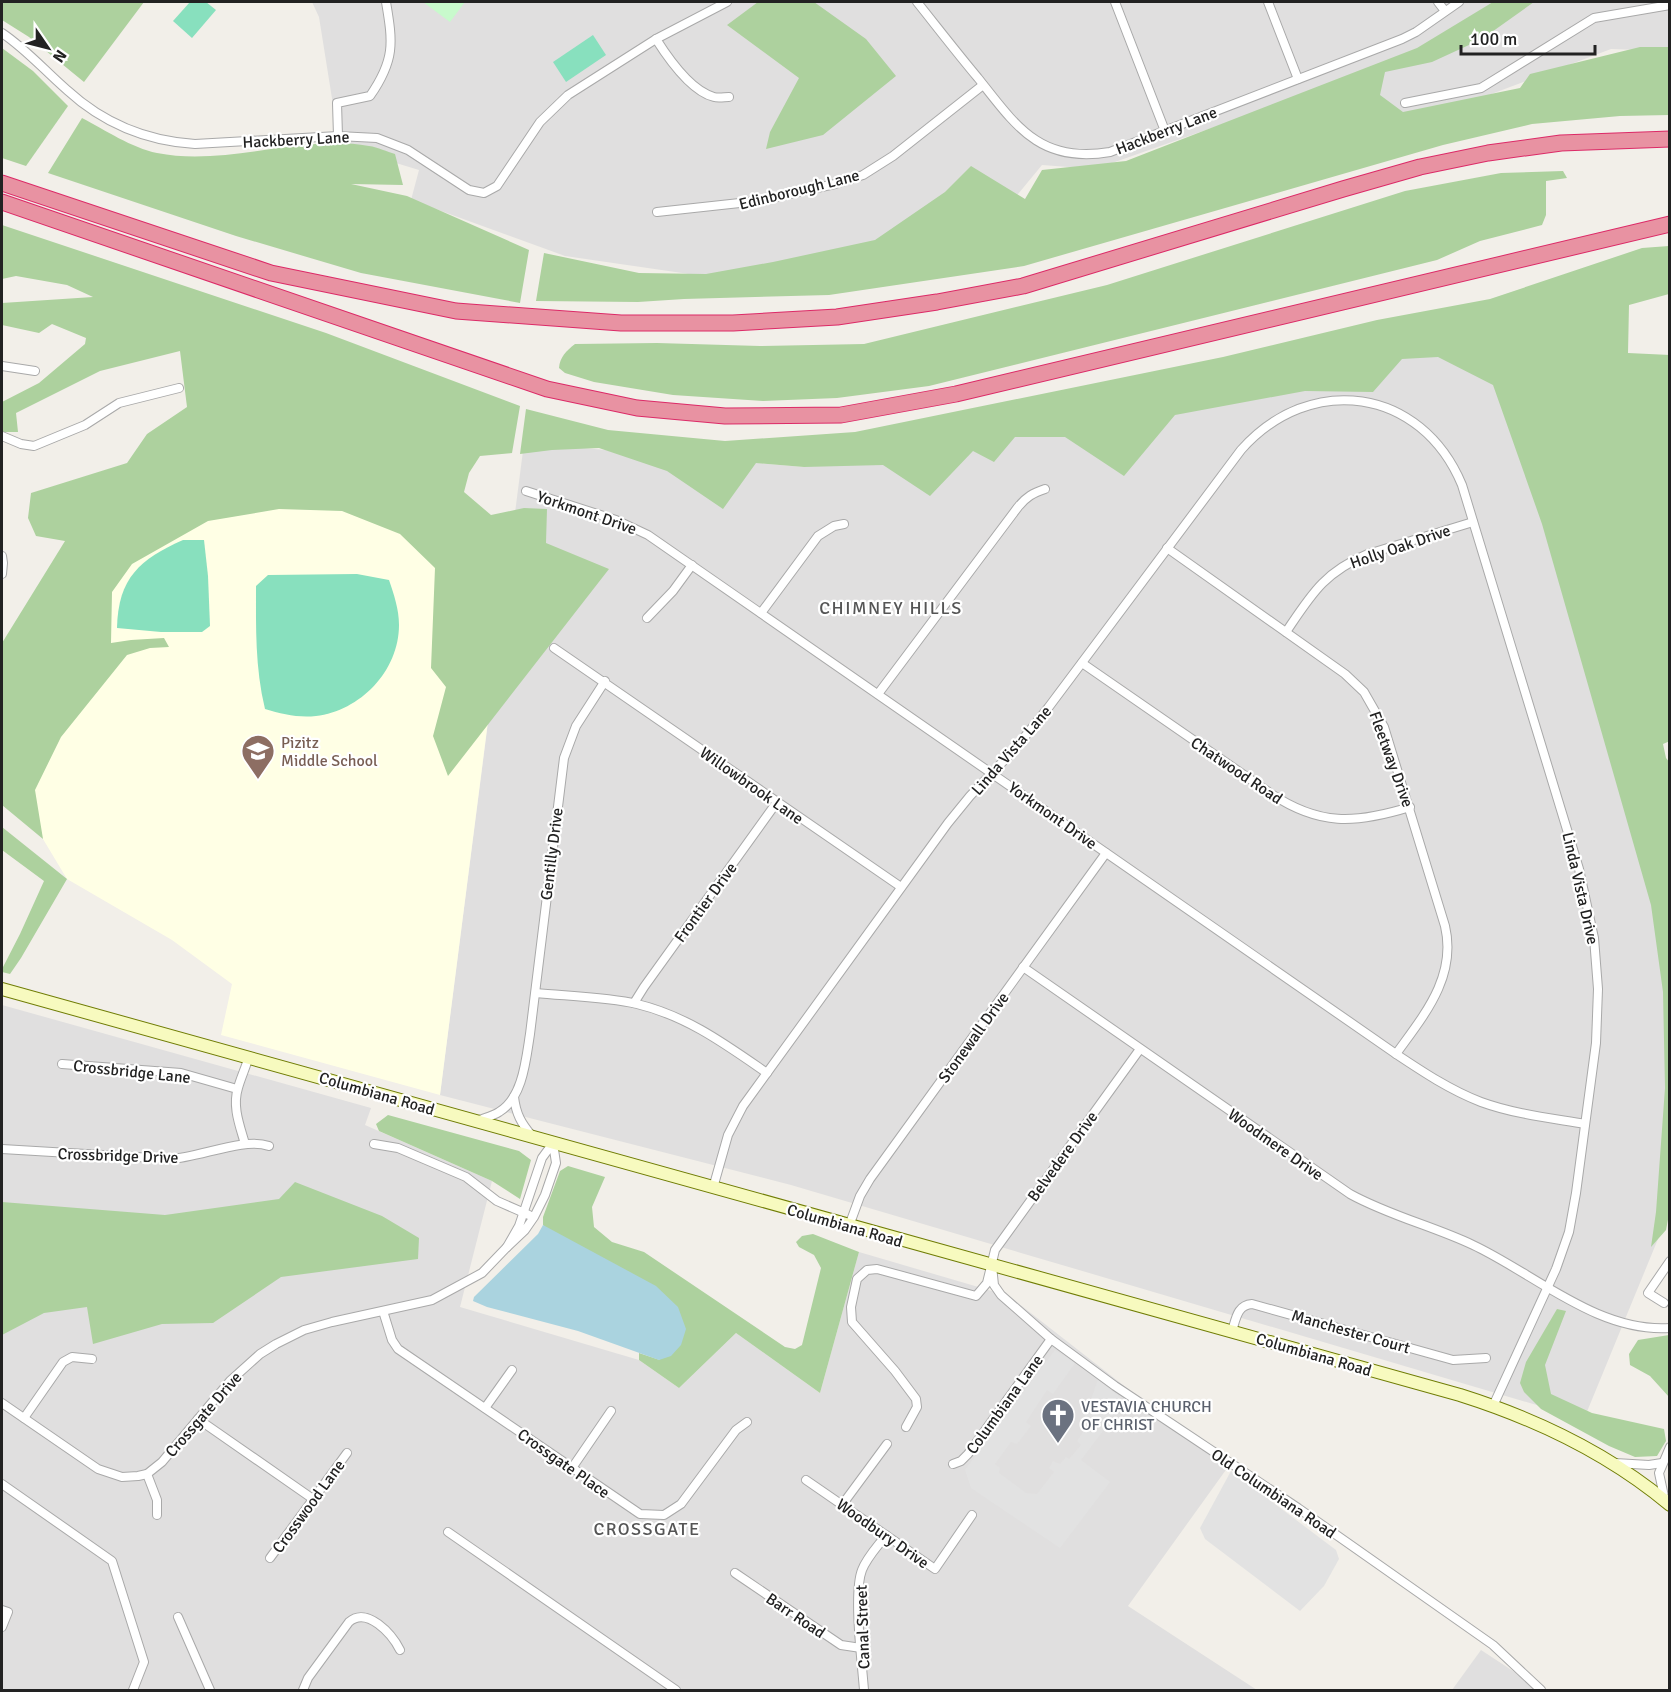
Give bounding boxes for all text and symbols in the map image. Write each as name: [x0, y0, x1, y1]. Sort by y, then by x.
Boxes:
north arrow: [18, 18, 78, 78]
scale bar: [1461, 18, 1594, 56]
text: 100 m: [1470, 28, 1517, 50]
text: N: [48, 46, 71, 66]
street label: Hackberry Lane: [1113, 102, 1220, 159]
street label: Hackberry Lane: [242, 127, 350, 153]
street label: Edinborough Lane: [737, 165, 862, 215]
street label: Yorkmont Drive: [534, 487, 639, 539]
street label: Holly Oak Drive: [1347, 520, 1453, 573]
district label: CHIMNEY HILLS: [819, 597, 963, 619]
street label: Linda Vista Lane: [967, 702, 1056, 799]
street label: Fleetway Drive: [1364, 709, 1418, 810]
school or university icon: Pizitz Middle School: [240, 733, 276, 780]
place label: Pizitz Middle School: [281, 733, 378, 771]
street label: Chatwood Road: [1187, 733, 1286, 809]
street label: Willowbrook Lane: [696, 743, 807, 829]
street label: Yorkmont Drive: [1004, 778, 1101, 854]
street label: Gentilly Drive: [536, 807, 568, 901]
street label: Linda Vista Drive: [1557, 830, 1603, 946]
street label: Frontier Drive: [670, 859, 741, 946]
street label: Stonewall Drive: [934, 988, 1013, 1087]
street label: Crossbridge Lane: [72, 1056, 192, 1088]
street label: Columbiana Road: [317, 1068, 437, 1120]
street label: Woodmere Drive: [1224, 1105, 1327, 1185]
street label: Belvedere Drive: [1023, 1108, 1102, 1206]
street label: Crossbridge Drive: [57, 1144, 179, 1168]
street label: Columbiana Road: [785, 1200, 905, 1252]
street label: Manchester Court: [1289, 1305, 1413, 1359]
street label: Columbiana Road: [1254, 1329, 1374, 1381]
street label: Columbiana Lane: [962, 1351, 1048, 1458]
street label: Crossgate Drive: [161, 1368, 246, 1461]
church icon: VESTAVIA CHURCH OF CHRIST: [1040, 1397, 1076, 1444]
place label: VESTAVIA CHURCH OF CHRIST: [1081, 1397, 1212, 1435]
street label: Crossgate Place: [513, 1425, 614, 1503]
street label: Old Columbiana Road: [1207, 1445, 1340, 1543]
street label: Crosswood Lane: [268, 1456, 349, 1557]
street label: Woodbury Drive: [832, 1495, 933, 1573]
district label: CROSSGATE: [593, 1518, 701, 1540]
street label: Canal Street: [852, 1584, 874, 1669]
street label: Barr Road: [762, 1589, 829, 1643]

